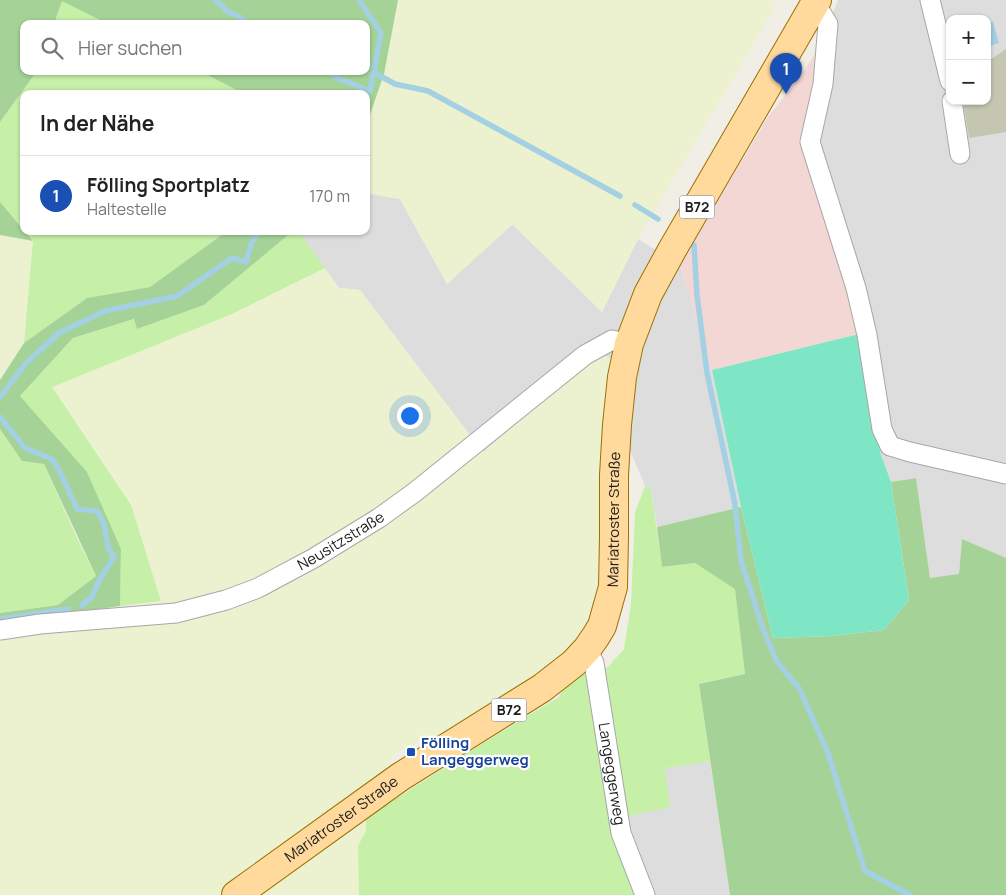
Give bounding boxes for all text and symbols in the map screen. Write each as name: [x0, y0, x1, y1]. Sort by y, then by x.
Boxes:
map controls: [946, 15, 991, 105]
button: +: [946, 15, 991, 60]
search box: [20, 20, 370, 75]
icon: search: [38, 34, 66, 62]
text: Hier suchen: [78, 35, 182, 61]
pin: 1: [770, 53, 802, 94]
button: −: [946, 60, 991, 105]
text: In der Nähe: [40, 109, 154, 137]
text: Fölling Sportplatz: [87, 172, 250, 198]
text: 1: [52, 185, 60, 207]
text: 170 m: [309, 185, 350, 207]
road number: B72: [680, 196, 714, 218]
text: Haltestelle: [87, 198, 167, 220]
your location: [397, 403, 423, 429]
street label: Mariatroster Straße: [602, 451, 625, 587]
street label: Neusitzstraße: [293, 506, 389, 575]
road number: B72: [492, 698, 526, 722]
street label: Langeggerweg: [594, 721, 631, 827]
place label: Fölling Langeggerweg: [421, 732, 529, 770]
marker: Fölling Langeggerweg: [405, 746, 417, 758]
street label: Mariatroster Straße: [280, 770, 403, 867]

